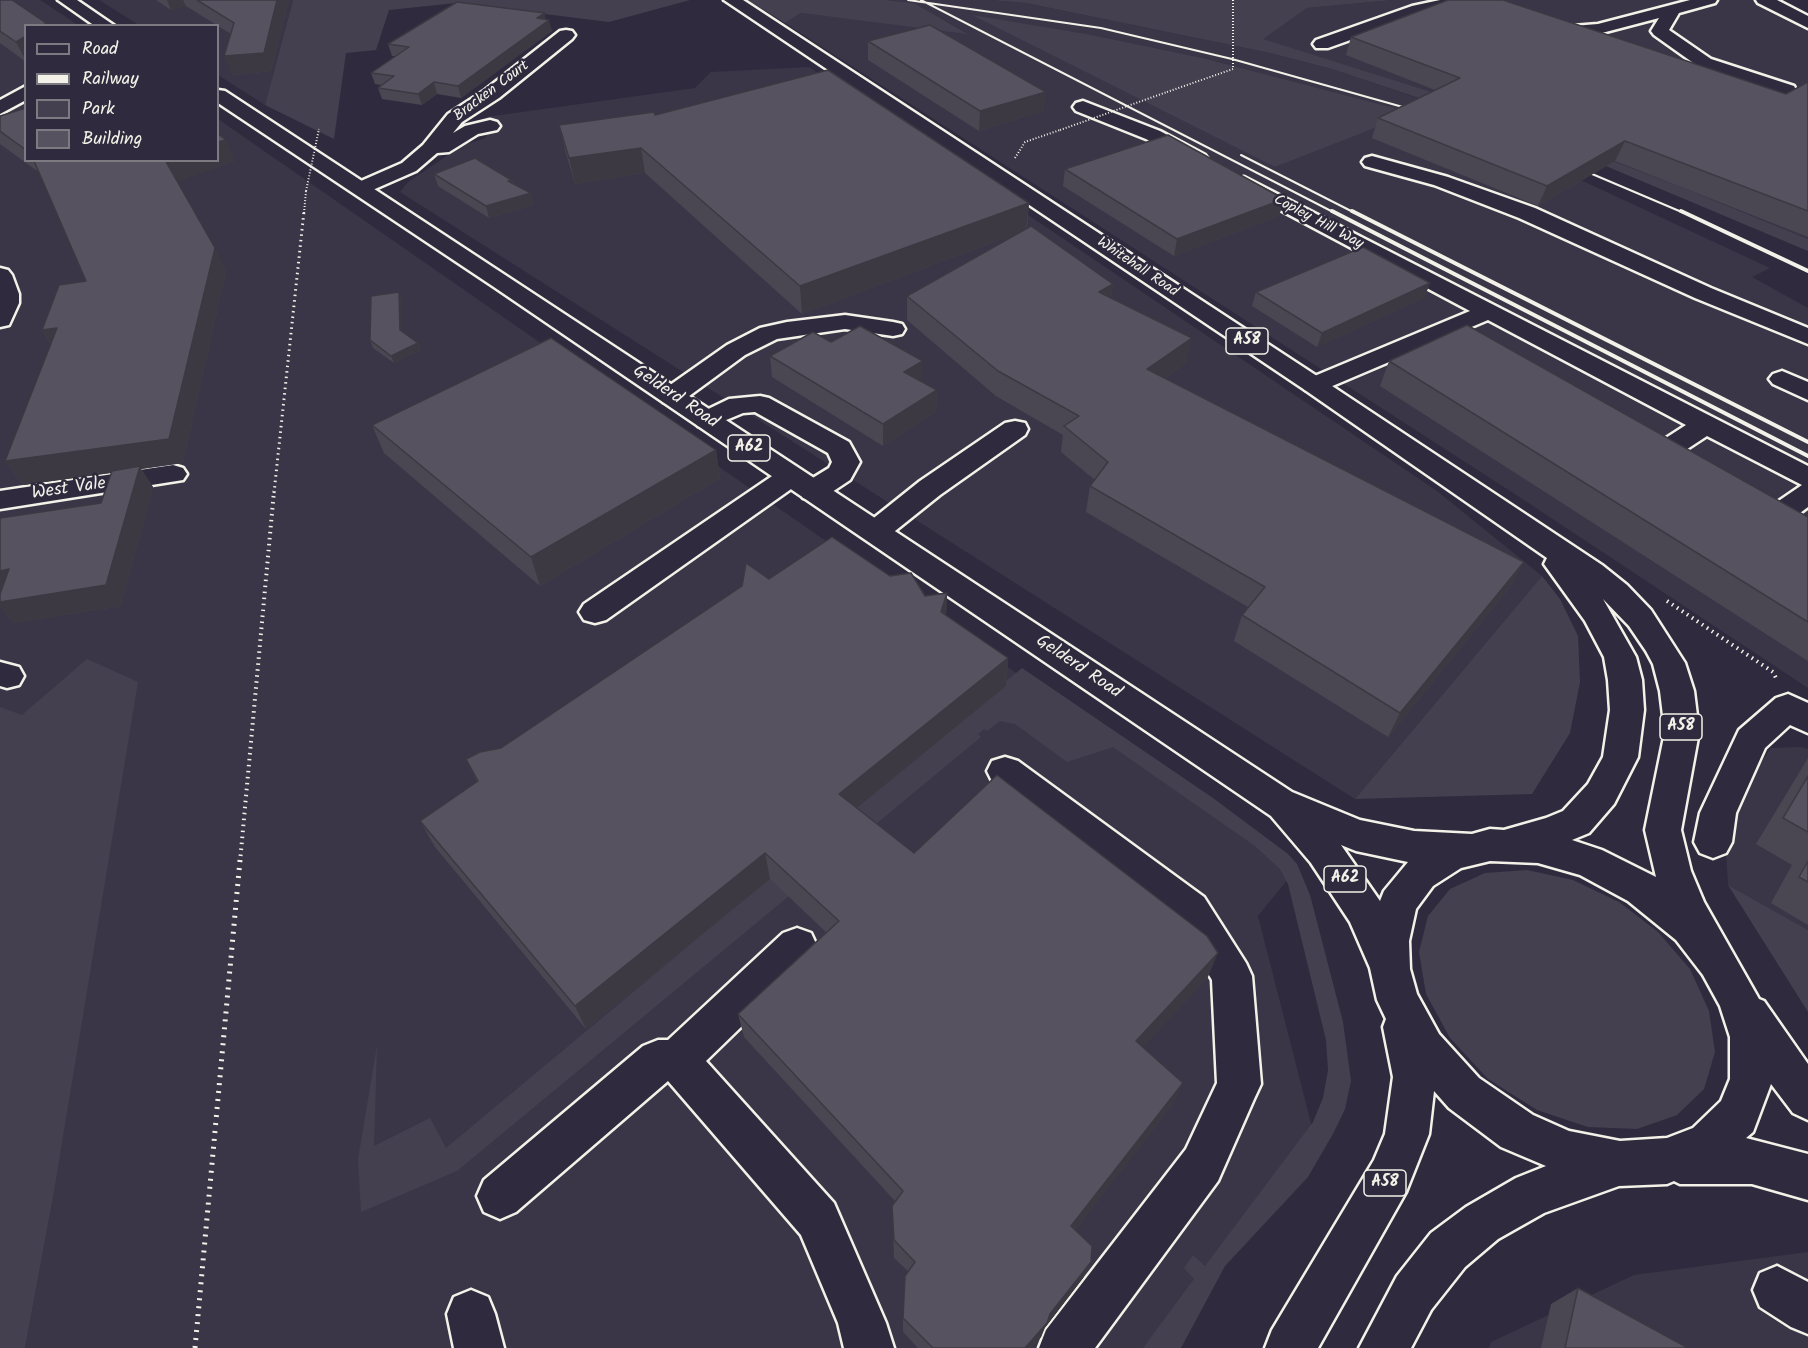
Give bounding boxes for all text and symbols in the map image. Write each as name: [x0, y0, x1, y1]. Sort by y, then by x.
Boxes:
legend: [24, 24, 219, 162]
text: Road: [82, 35, 118, 64]
street label: Bracken Court: [451, 58, 533, 126]
text: Railway: [82, 65, 139, 94]
text: Park: [82, 95, 115, 124]
text: Building: [82, 125, 142, 154]
street label: Copley Hill Way: [1270, 192, 1366, 254]
street label: Whitehall Road: [1093, 234, 1181, 302]
road number: A58: [1226, 328, 1268, 354]
street label: Gelderd Road: [628, 361, 722, 435]
road number: A62: [728, 435, 770, 461]
street label: West Vale: [31, 474, 107, 506]
street label: Gelderd Road: [1031, 631, 1125, 705]
road number: A58: [1660, 714, 1702, 740]
road number: A62: [1324, 866, 1366, 892]
road number: A58: [1364, 1170, 1406, 1196]

